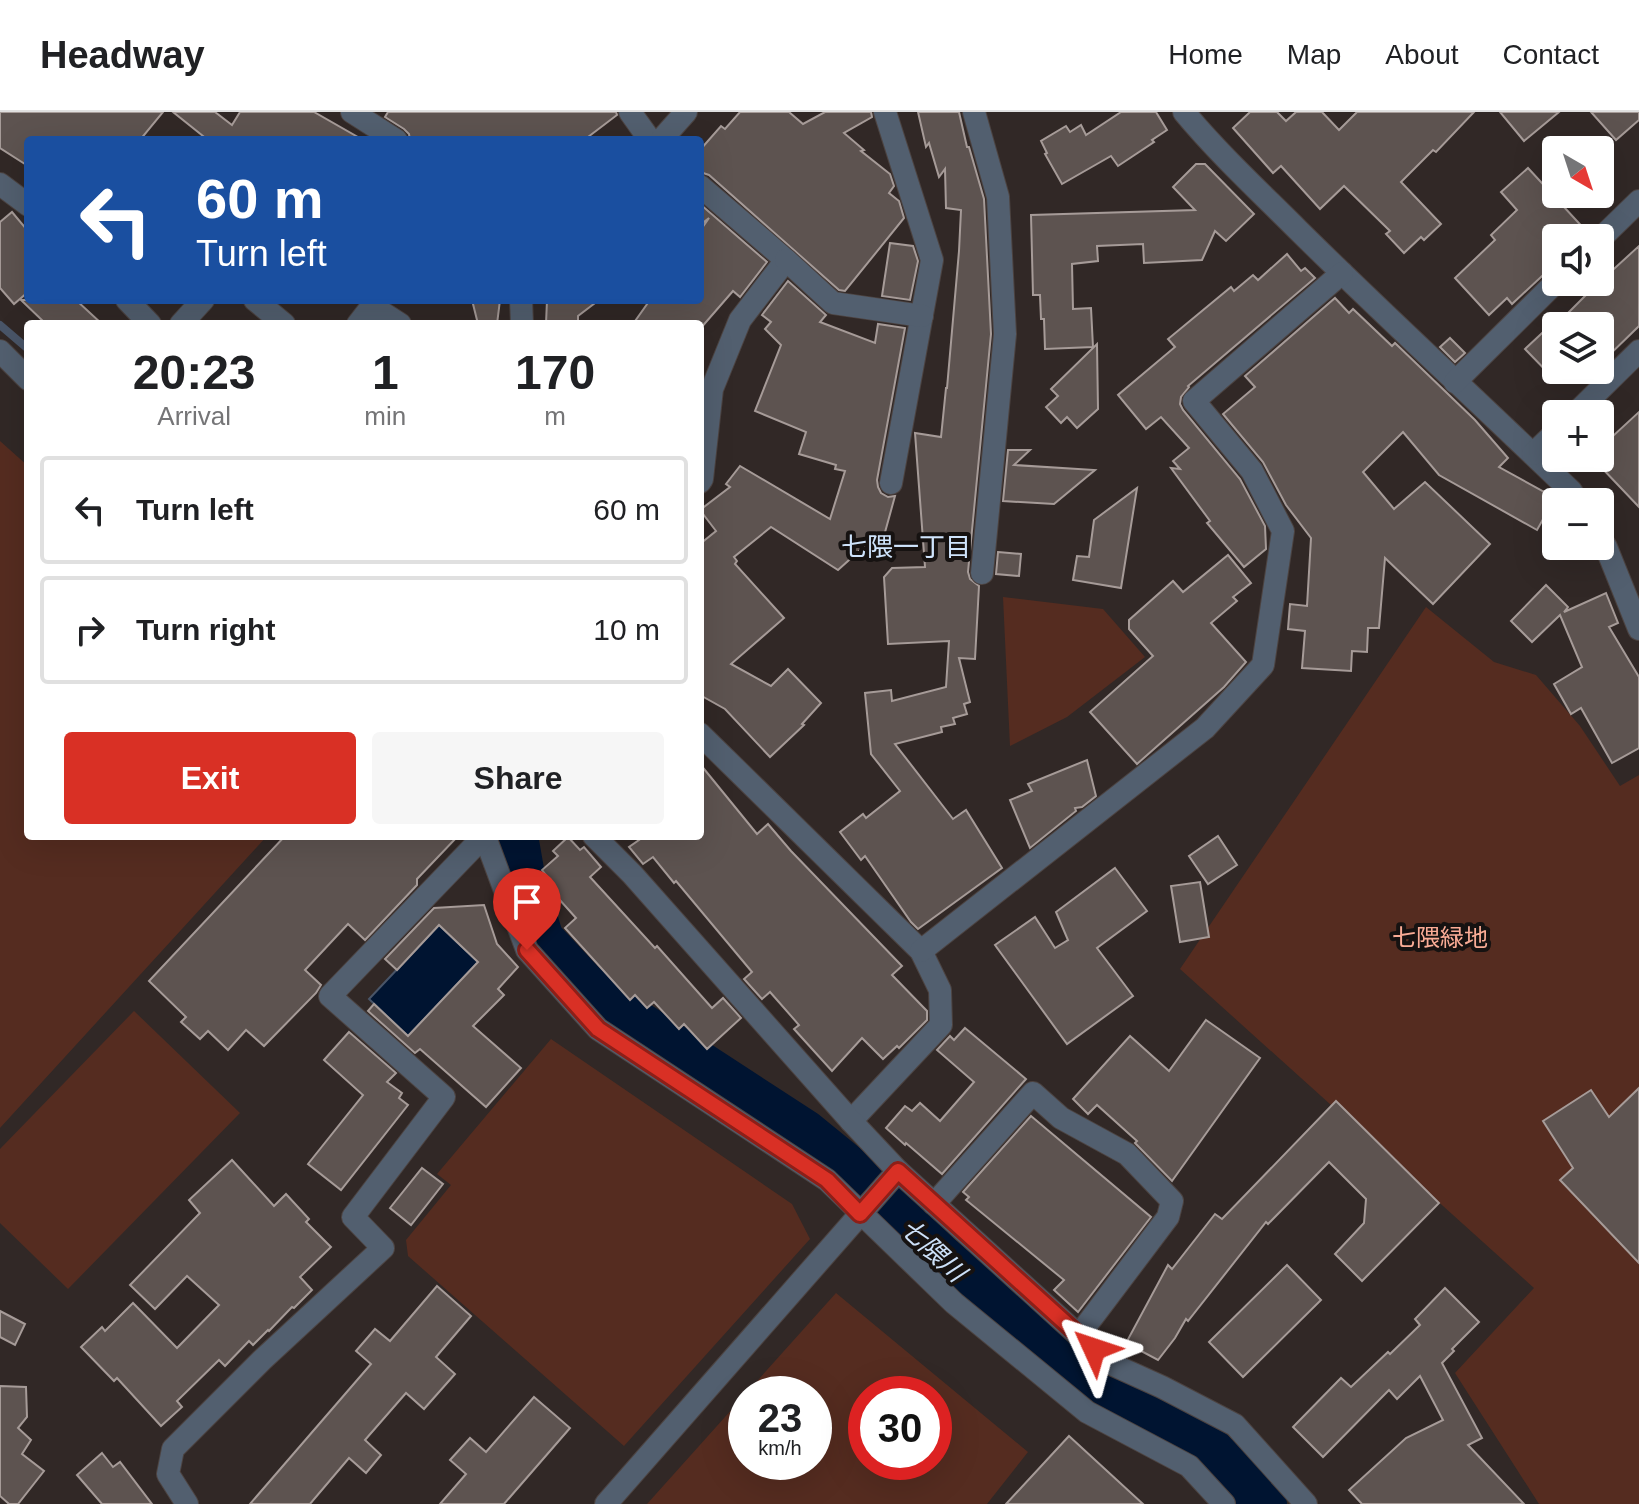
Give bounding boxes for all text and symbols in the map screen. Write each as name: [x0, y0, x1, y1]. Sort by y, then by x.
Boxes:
text: Headway: [40, 34, 205, 76]
text: Home: [1168, 39, 1243, 70]
text: Map: [1287, 39, 1341, 70]
text: About: [1385, 39, 1459, 70]
text: Contact: [1503, 39, 1599, 70]
north arrow: [1542, 136, 1614, 208]
map controls: [1542, 136, 1614, 560]
text: 60 m: [196, 167, 324, 230]
icon: left: [64, 168, 168, 272]
button: sound: [1542, 224, 1614, 296]
text: Turn left: [196, 233, 327, 274]
button: layers: [1542, 312, 1614, 384]
text: 20:23: [133, 346, 256, 399]
text: 1: [372, 346, 399, 399]
text: 170: [515, 346, 595, 399]
button: +: [1542, 400, 1614, 472]
text: Arrival: [157, 401, 231, 431]
text: min: [364, 401, 406, 431]
text: m: [544, 401, 566, 431]
icon: left: [68, 488, 112, 532]
button: −: [1542, 488, 1614, 560]
text: Turn left: [136, 493, 254, 526]
text: 60 m: [593, 493, 660, 526]
district label: 七隈一丁目: [841, 532, 971, 562]
icon: right: [68, 608, 112, 652]
text: Turn right: [136, 613, 275, 646]
text: 10 m: [593, 613, 660, 646]
button: Exit: [64, 732, 356, 824]
button: Share: [372, 732, 664, 824]
pin: [493, 868, 561, 950]
icon: arrive: [505, 880, 549, 924]
park label: 七隈緑地: [1392, 924, 1488, 951]
water label: 七隈川: [894, 1212, 974, 1290]
position arrow: [1052, 1307, 1136, 1391]
speed limit sign: 30: [848, 1376, 952, 1480]
text: 23: [758, 1396, 802, 1440]
text: km/h: [758, 1437, 802, 1459]

